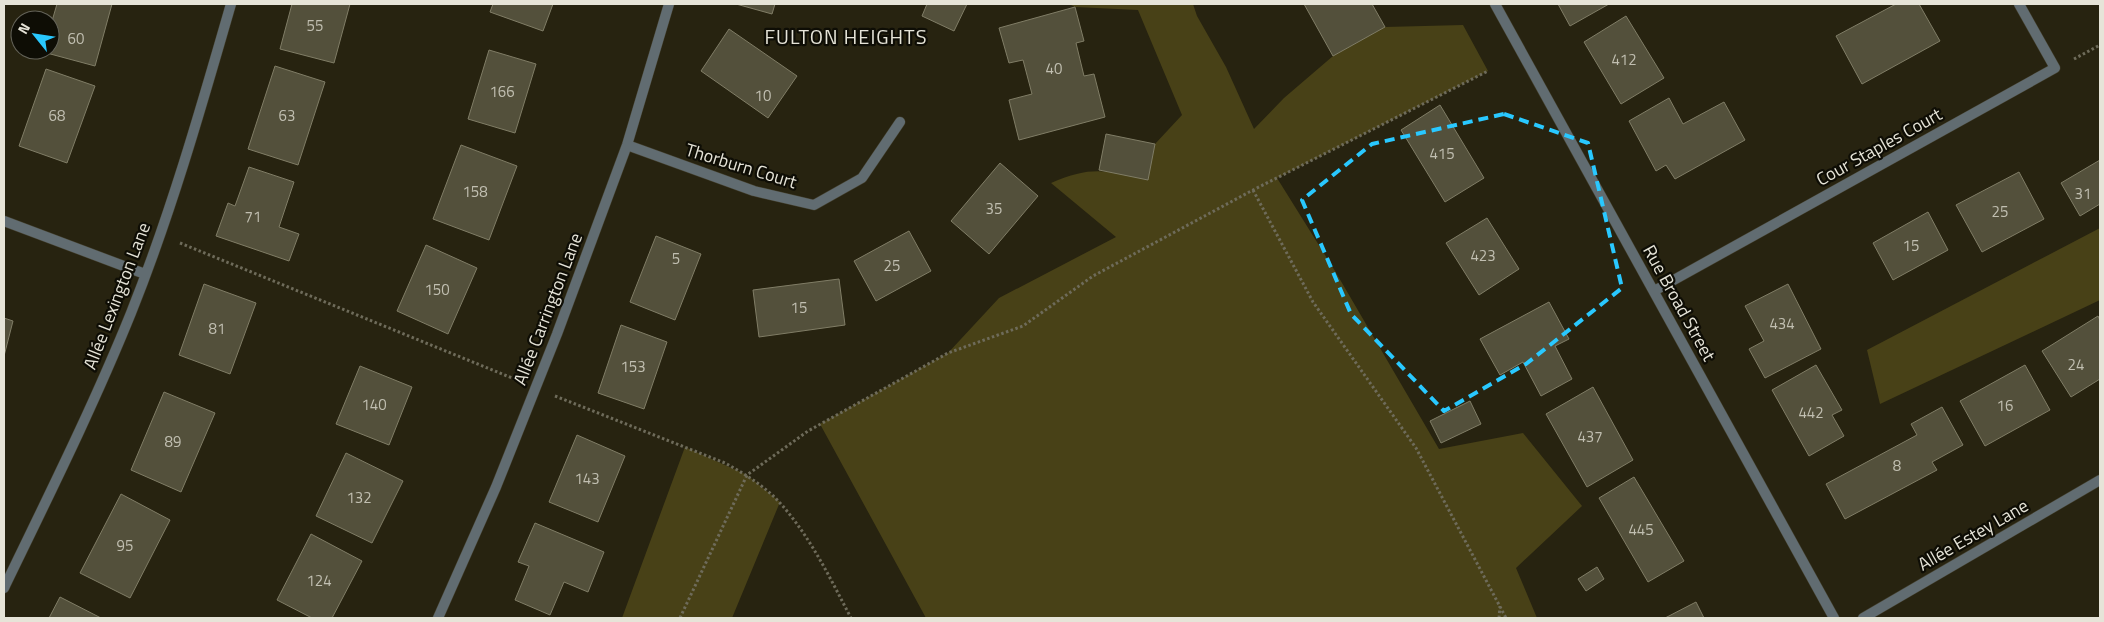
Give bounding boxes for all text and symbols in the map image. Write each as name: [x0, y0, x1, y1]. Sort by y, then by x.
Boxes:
north arrow: [10, 10, 60, 60]
house number: 55: [307, 14, 323, 37]
text: N: [12, 19, 35, 38]
district label: FULTON HEIGHTS: [765, 21, 927, 52]
house number: 60: [68, 27, 84, 50]
house number: 412: [1611, 48, 1637, 71]
house number: 40: [1046, 57, 1062, 80]
house number: 166: [489, 80, 515, 103]
house number: 10: [755, 84, 771, 107]
street label: Cour Staples Court: [1811, 100, 1947, 192]
house number: 68: [49, 104, 65, 127]
house number: 63: [279, 104, 295, 127]
street label: Thorburn Court: [682, 136, 801, 195]
house number: 415: [1429, 142, 1455, 165]
house number: 158: [462, 180, 488, 203]
house number: 31: [2075, 182, 2091, 205]
house number: 35: [986, 197, 1002, 220]
house number: 25: [1992, 200, 2008, 223]
house number: 71: [245, 205, 261, 228]
street label: Allée Lexington Lane: [76, 218, 157, 373]
street label: Allée Carrington Lane: [506, 229, 589, 389]
house number: 15: [1903, 234, 1919, 257]
street label: Rue Broad Street: [1636, 240, 1723, 366]
house number: 423: [1470, 244, 1496, 267]
house number: 5: [672, 247, 680, 270]
house number: 25: [884, 254, 900, 277]
house number: 150: [424, 278, 450, 301]
house number: 15: [791, 296, 807, 319]
house number: 434: [1769, 312, 1795, 335]
house number: 81: [209, 317, 225, 340]
house number: 24: [2068, 353, 2084, 376]
house number: 153: [620, 355, 646, 378]
house number: 140: [361, 393, 387, 416]
house number: 16: [1997, 394, 2013, 417]
house number: 442: [1798, 401, 1824, 424]
house number: 437: [1577, 425, 1603, 448]
house number: 89: [165, 430, 181, 453]
house number: 8: [1893, 454, 1901, 477]
house number: 143: [574, 467, 600, 490]
house number: 132: [346, 486, 372, 509]
street label: Allée Estey Lane: [1912, 492, 2033, 577]
house number: 445: [1628, 518, 1654, 541]
house number: 95: [117, 534, 133, 557]
house number: 124: [306, 569, 332, 592]

